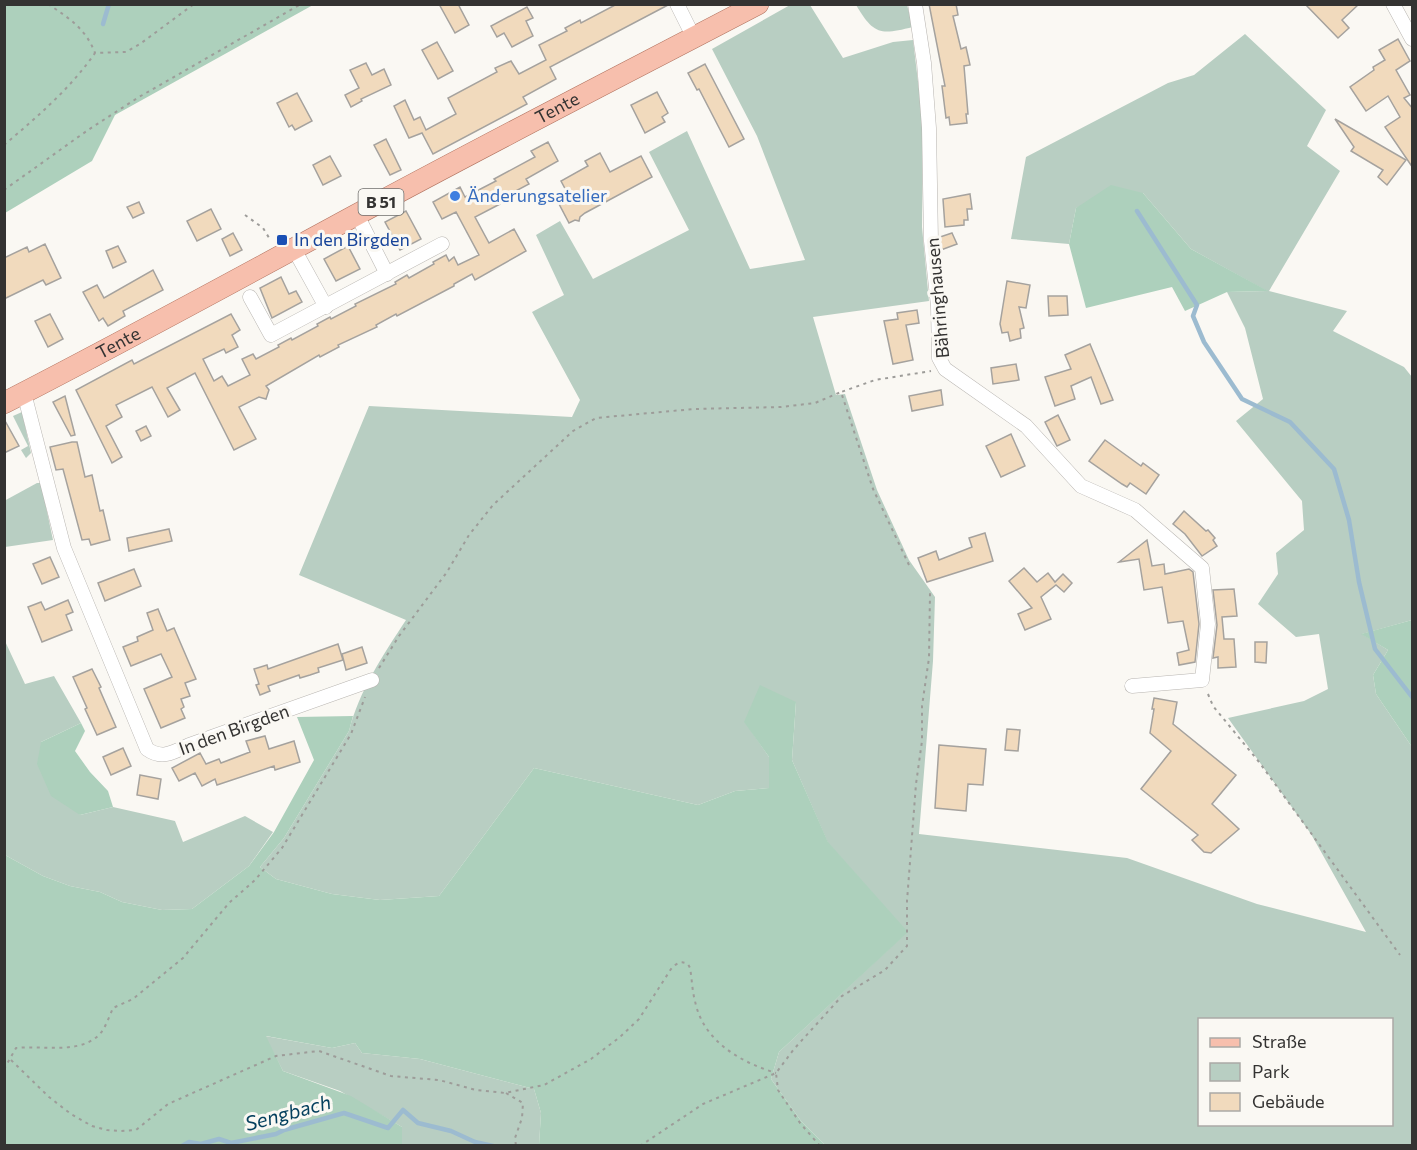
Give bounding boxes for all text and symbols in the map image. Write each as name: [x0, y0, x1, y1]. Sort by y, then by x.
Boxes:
street label: Tente: [531, 87, 583, 128]
place label: Änderungsatelier: [467, 184, 607, 206]
road number: B 51: [358, 189, 404, 215]
marker: Änderungsatelier: [448, 189, 462, 203]
place label: In den Birgden: [294, 228, 410, 250]
marker: In den Birgden: [275, 233, 289, 247]
street label: Bähringhausen: [921, 237, 953, 359]
street label: Tente: [92, 322, 144, 363]
street label: In den Birgden: [176, 699, 292, 759]
legend: [1198, 1018, 1393, 1126]
text: Straße: [1252, 1030, 1307, 1052]
text: Park: [1252, 1060, 1290, 1082]
water label: Sengbach: [242, 1089, 333, 1135]
text: Gebäude: [1252, 1090, 1325, 1112]

